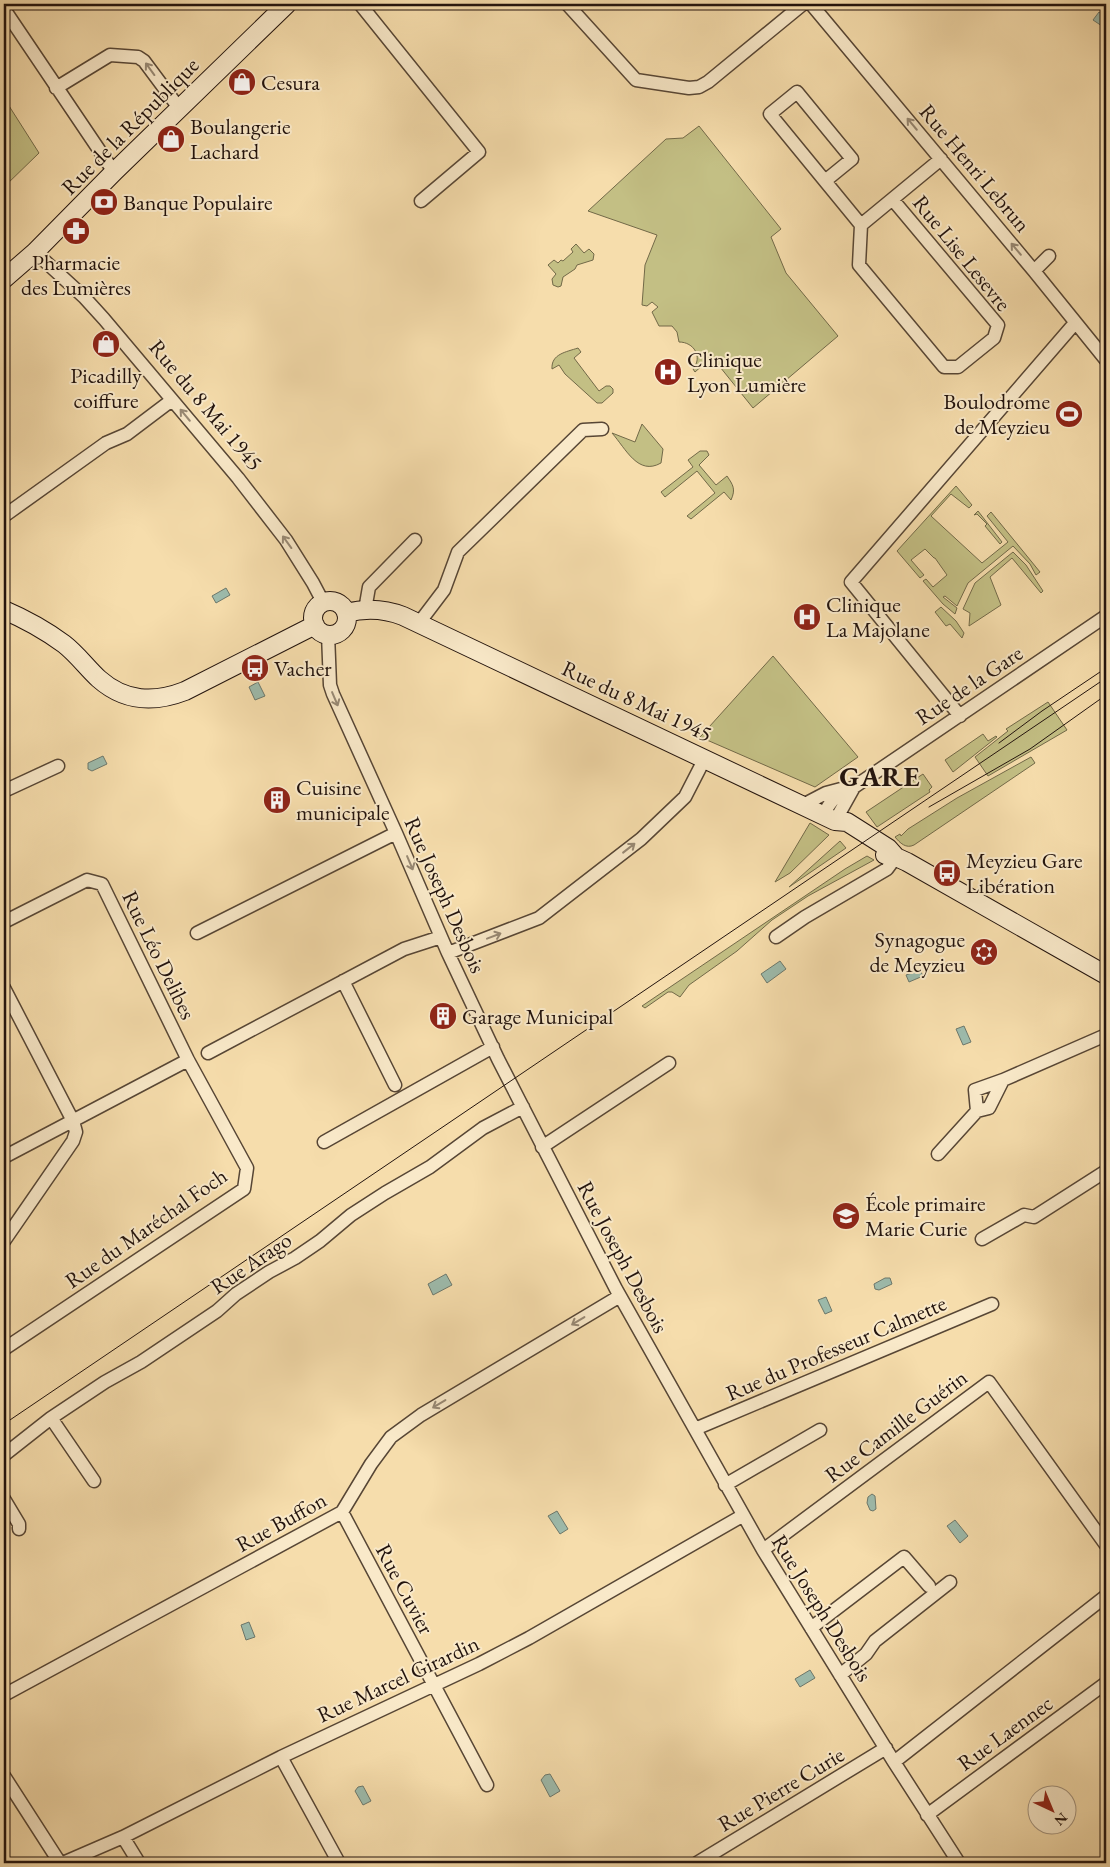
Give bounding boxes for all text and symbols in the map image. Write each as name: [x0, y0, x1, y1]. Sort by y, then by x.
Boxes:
street label: Rue de la République: [55, 51, 205, 201]
one-way arrow: [145, 62, 155, 76]
shop icon: Cesura: [227, 67, 257, 97]
place label: Cesura: [261, 68, 320, 97]
street label: Rue Henri Lebrun: [913, 98, 1037, 238]
place label: Boulangerie Lachard: [190, 112, 291, 166]
one-way arrow: [906, 118, 918, 131]
shop icon: Boulangerie Lachard: [156, 124, 186, 154]
bank icon: Banque Populaire: [89, 187, 119, 217]
place label: Banque Populaire: [123, 188, 273, 217]
street label: Rue Lise Lesevre: [906, 189, 1018, 317]
pharmacy icon: Pharmacie des Lumières: [61, 216, 91, 246]
one-way arrow: [1010, 243, 1022, 256]
place label: Pharmacie des Lumières: [21, 248, 131, 302]
shop icon: Picadilly coiffure: [91, 329, 121, 359]
street label: Rue du 8 Mai 1945: [143, 333, 269, 477]
place label: Clinique Lyon Lumière: [687, 345, 807, 399]
hospital icon: Clinique Lyon Lumière: [653, 357, 683, 387]
place label: Picadilly coiffure: [70, 361, 142, 415]
place label: Boulodrome de Meyzieu: [943, 387, 1050, 441]
sports icon: Boulodrome de Meyzieu: [1054, 399, 1084, 429]
one-way arrow: [180, 409, 191, 422]
one-way arrow: [282, 535, 292, 549]
place label: Clinique La Majolane: [826, 590, 930, 644]
hospital icon: Clinique La Majolane: [792, 602, 822, 632]
street label: Rue de la Gare: [910, 638, 1029, 732]
bus stop icon: Vacher: [240, 653, 270, 683]
place label: Vacher: [274, 654, 332, 683]
street label: Rue du 8 Mai 1945: [557, 654, 717, 748]
one-way arrow: [331, 691, 341, 706]
district label: GARE: [839, 758, 921, 794]
place label: Cuisine municipale: [296, 773, 390, 827]
building icon: Cuisine municipale: [262, 785, 292, 815]
street label: Rue Joseph Desbois: [398, 812, 492, 978]
one-way arrow: [622, 843, 635, 854]
place label: Meyzieu Gare Libération: [966, 846, 1083, 900]
one-way arrow: [405, 855, 415, 870]
bus stop icon: Meyzieu Gare Libération: [932, 858, 962, 888]
street label: Rue Léo Delibes: [115, 886, 203, 1024]
place label: Synagogue de Meyzieu: [869, 925, 965, 979]
one-way arrow: [486, 930, 501, 939]
synagogue icon: Synagogue de Meyzieu: [969, 937, 999, 967]
building icon: Garage Municipal: [428, 1001, 458, 1031]
place label: Garage Municipal: [462, 1002, 613, 1031]
street label: Rue du Maréchal Foch: [59, 1161, 233, 1295]
street label: Rue Joseph Desbois: [571, 1176, 675, 1338]
place label: École primaire Marie Curie: [865, 1189, 986, 1243]
school or university icon: École primaire Marie Curie: [831, 1201, 861, 1231]
street label: Rue Arago: [205, 1225, 297, 1301]
street label: Rue du Professeur Calmette: [721, 1288, 951, 1408]
one-way arrow: [571, 1316, 586, 1326]
street label: Rue Camille Guérin: [819, 1363, 973, 1489]
one-way arrow: [432, 1400, 446, 1410]
street label: Rue Buffon: [231, 1485, 332, 1559]
street label: Rue Joseph Desbois: [765, 1529, 879, 1687]
street label: Rue Cuvier: [369, 1539, 441, 1640]
street label: Rue Marcel Girardin: [312, 1629, 484, 1729]
street label: Rue Laennec: [952, 1689, 1058, 1777]
street label: Rue Pierre Curie: [712, 1740, 850, 1838]
north arrow: [1028, 1784, 1078, 1834]
text: N: [1050, 1809, 1071, 1830]

